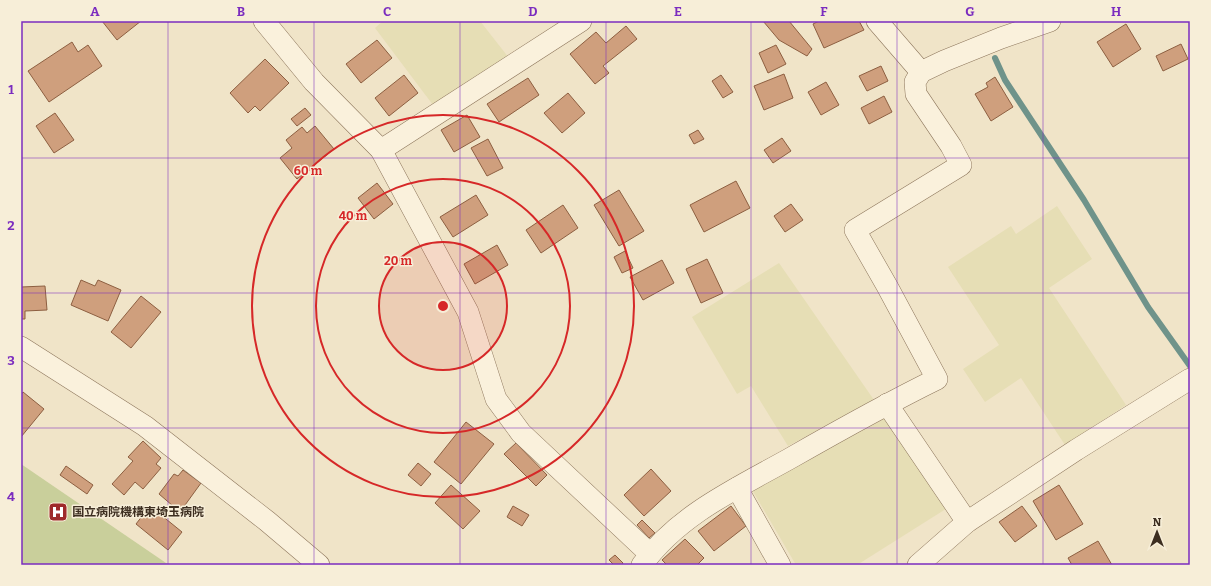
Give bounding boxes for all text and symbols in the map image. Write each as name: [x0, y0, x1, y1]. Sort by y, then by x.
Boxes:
text: A: [90, 4, 100, 19]
text: B: [237, 4, 245, 19]
text: C: [383, 4, 391, 19]
text: D: [528, 4, 538, 19]
text: E: [674, 4, 682, 19]
text: F: [820, 4, 828, 19]
text: G: [965, 4, 975, 19]
text: H: [1111, 4, 1121, 19]
text: 1: [8, 82, 14, 97]
text: 60 m: [294, 164, 323, 178]
text: 40 m: [339, 209, 368, 223]
text: 2: [7, 218, 15, 233]
text: 20 m: [384, 254, 413, 268]
centre of rings: [436, 299, 450, 313]
text: 3: [7, 353, 15, 368]
text: 4: [7, 489, 15, 504]
hospital icon: 国立病院機構東埼玉病院: [47, 501, 69, 523]
place label: 国立病院機構東埼玉病院: [72, 505, 204, 519]
north arrow: [1137, 512, 1177, 552]
text: N: [1153, 516, 1162, 529]

